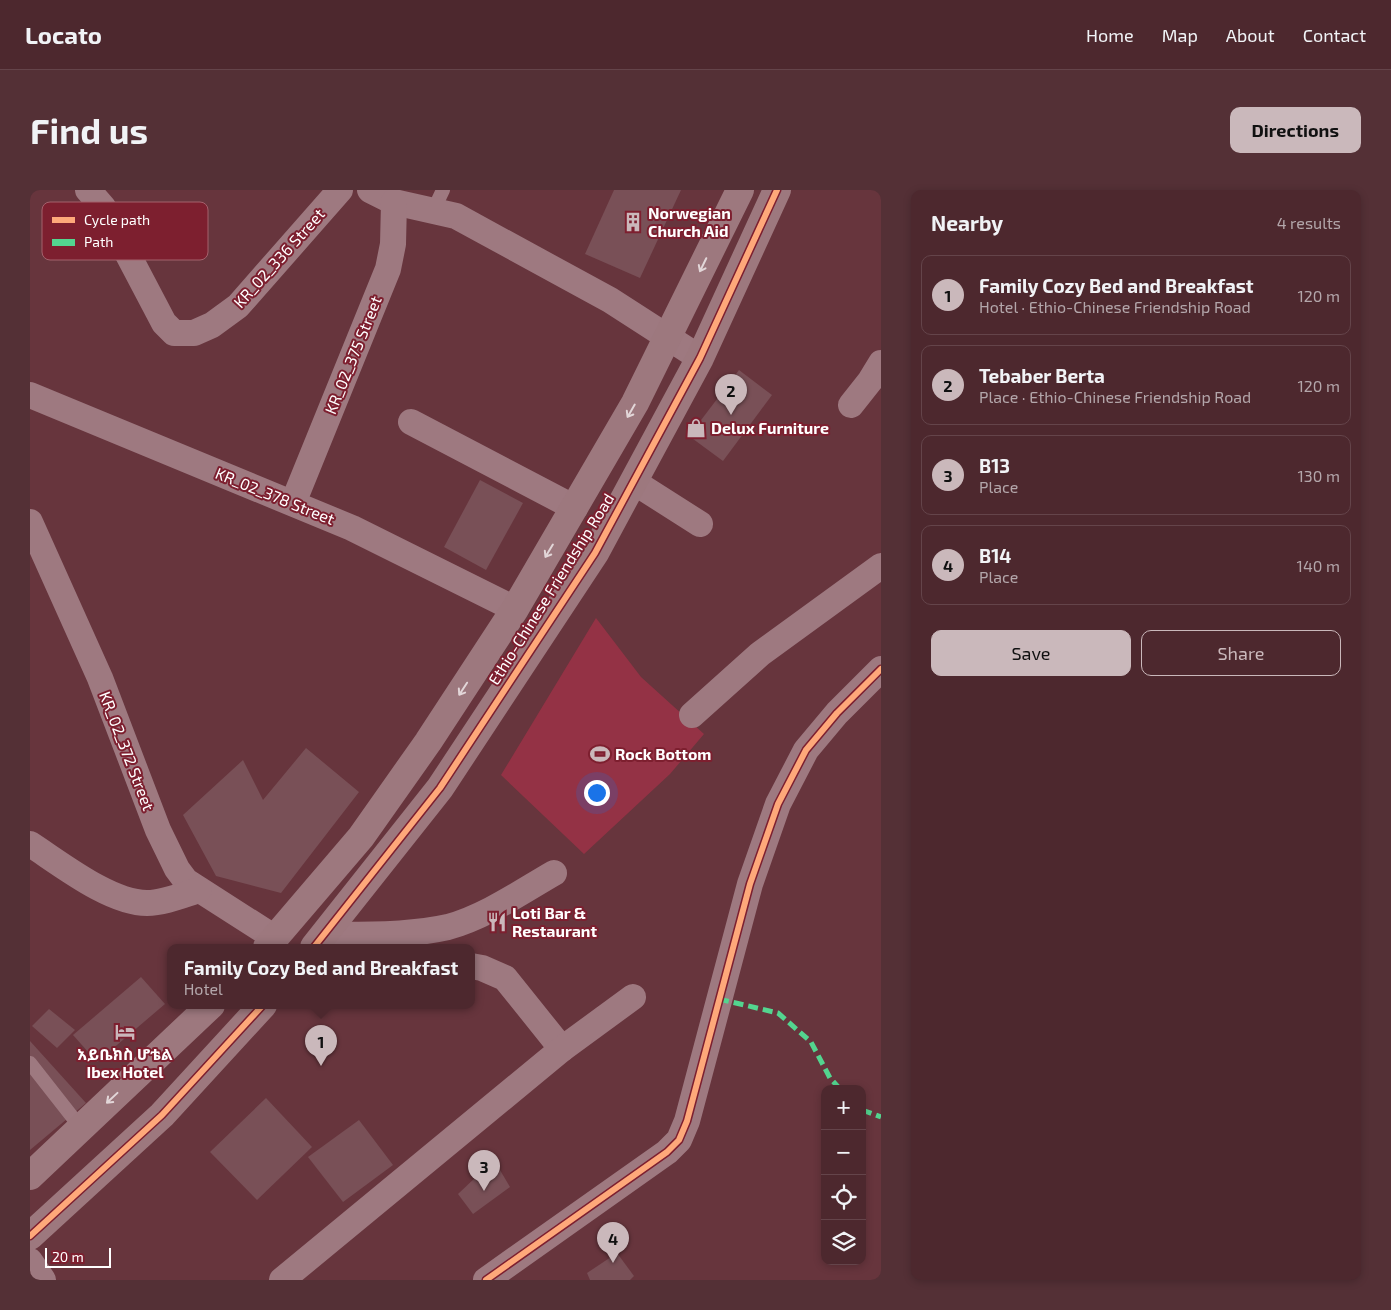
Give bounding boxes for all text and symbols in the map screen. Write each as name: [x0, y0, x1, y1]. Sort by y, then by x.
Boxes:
text: Locato: [25, 20, 102, 49]
text: Home: [1086, 24, 1134, 46]
text: Map: [1162, 24, 1198, 46]
text: About: [1226, 24, 1275, 46]
text: Contact: [1303, 24, 1366, 46]
button: Directions: [1230, 107, 1361, 153]
text: Find us: [30, 109, 148, 151]
legend: [42, 202, 208, 260]
place label: Norwegian Church Aid: [648, 203, 731, 240]
street label: KR_02_336 Street: [229, 204, 328, 311]
text: Nearby: [931, 210, 1003, 235]
text: Cycle path: [84, 211, 150, 228]
building icon: Norwegian Church Aid: [622, 211, 644, 233]
text: 4 results: [1277, 213, 1341, 232]
text: Path: [84, 233, 113, 250]
one-way arrow: [698, 258, 708, 273]
text: Family Cozy Bed and Breakfast: [979, 274, 1254, 297]
text: 1: [945, 286, 951, 305]
text: 120 m: [1297, 286, 1340, 305]
street label: KR_02_375 Street: [320, 293, 385, 417]
text: Hotel · Ethio-Chinese Friendship Road: [979, 297, 1251, 316]
text: Tebaber Berta: [979, 364, 1105, 387]
pin: 2: [715, 374, 747, 415]
text: 2: [943, 376, 953, 395]
text: 120 m: [1297, 376, 1340, 395]
text: Place · Ethio-Chinese Friendship Road: [979, 387, 1251, 406]
one-way arrow: [625, 403, 635, 417]
shop icon: Delux Furniture: [685, 417, 707, 439]
place label: Delux Furniture: [711, 418, 829, 437]
text: B13: [979, 454, 1010, 477]
street label: KR_02_378 Street: [213, 463, 338, 528]
text: 3: [943, 466, 953, 485]
text: 130 m: [1298, 466, 1340, 485]
text: Place: [979, 477, 1018, 496]
street label: Ethio-Chinese Friendship Road: [484, 490, 617, 688]
one-way arrow: [544, 544, 554, 558]
text: B14: [979, 544, 1011, 567]
text: 4: [943, 556, 953, 575]
text: 140 m: [1297, 556, 1340, 575]
text: Place: [979, 567, 1018, 586]
button: Save: [931, 630, 1131, 676]
button: Share: [1141, 630, 1341, 676]
one-way arrow: [457, 681, 467, 695]
street label: KR_02_372 Street: [96, 689, 159, 813]
sports icon: Rock Bottom: [589, 743, 611, 765]
place label: Rock Bottom: [615, 744, 711, 763]
your location: [584, 780, 610, 806]
place label: Loti Bar & Restaurant: [512, 903, 597, 940]
restaurant icon: Loti Bar & Restaurant: [486, 911, 508, 933]
popup: [167, 944, 475, 1009]
text: Family Cozy Bed and Breakfast: [184, 956, 458, 979]
text: Hotel: [184, 979, 223, 998]
hotel icon: አይቤክስ ሆቴል Ibex Hotel: [114, 1021, 136, 1043]
pin: 1: [305, 1025, 337, 1066]
place label: አይቤክስ ሆቴል Ibex Hotel: [77, 1044, 173, 1081]
map controls: [821, 1085, 866, 1265]
button: +: [821, 1085, 866, 1130]
one-way arrow: [106, 1092, 119, 1104]
button: −: [821, 1130, 866, 1175]
pin: 3: [468, 1150, 500, 1191]
button: locate: [821, 1175, 866, 1220]
button: layers: [821, 1220, 866, 1265]
pin: 4: [597, 1222, 629, 1263]
scale bar: [45, 1245, 111, 1268]
text: 20 m: [52, 1248, 84, 1265]

